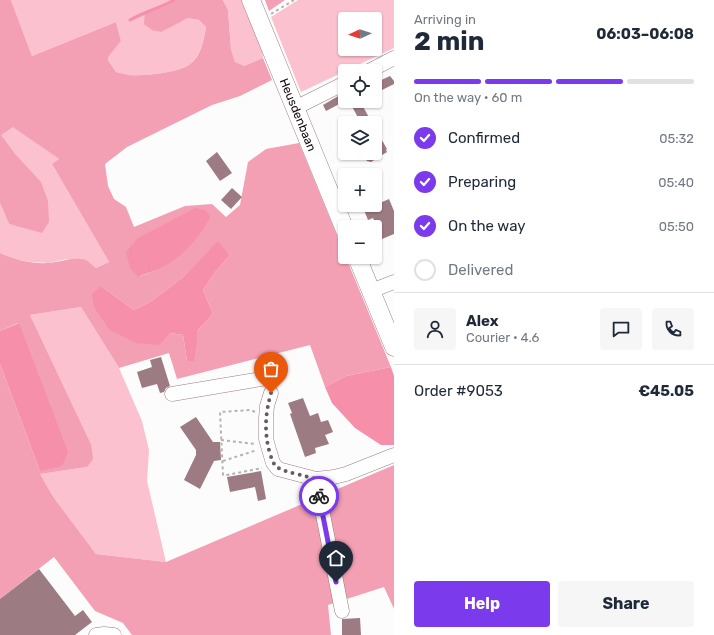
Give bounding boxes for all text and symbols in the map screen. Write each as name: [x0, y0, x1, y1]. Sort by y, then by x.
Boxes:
north arrow: [338, 12, 382, 56]
map controls: [338, 12, 382, 264]
text: Arriving in: [414, 12, 476, 27]
text: 06:03–06:08: [596, 25, 694, 43]
text: 2 min: [414, 26, 484, 57]
button: locate: [338, 64, 382, 108]
street label: Heusdenbaan: [277, 76, 319, 153]
text: On the way · 60 m: [414, 90, 522, 105]
button: layers: [338, 116, 382, 160]
icon: check: [414, 127, 436, 149]
text: Confirmed: [448, 129, 520, 147]
text: 05:32: [659, 131, 694, 146]
button: +: [338, 168, 382, 212]
icon: check: [414, 171, 436, 193]
text: Preparing: [448, 173, 516, 191]
text: 05:40: [658, 175, 694, 190]
icon: check: [414, 215, 436, 237]
text: On the way: [448, 217, 526, 235]
text: 05:50: [659, 219, 694, 234]
button: −: [338, 220, 382, 264]
text: Delivered: [448, 261, 513, 279]
button: person: [414, 308, 456, 350]
button: chat: [600, 308, 642, 350]
button: phone: [652, 308, 694, 350]
text: Alex: [466, 312, 499, 330]
text: Courier · 4.6: [466, 330, 539, 345]
pin: [254, 352, 288, 393]
icon: bag: [260, 358, 282, 380]
text: Order #9053: [414, 382, 503, 400]
text: €45.05: [638, 382, 694, 400]
courier: [299, 476, 339, 516]
icon: bike: [308, 485, 330, 507]
pin: [319, 541, 353, 582]
icon: home: [325, 547, 347, 569]
button: Help: [414, 581, 550, 627]
button: Share: [558, 581, 694, 627]

